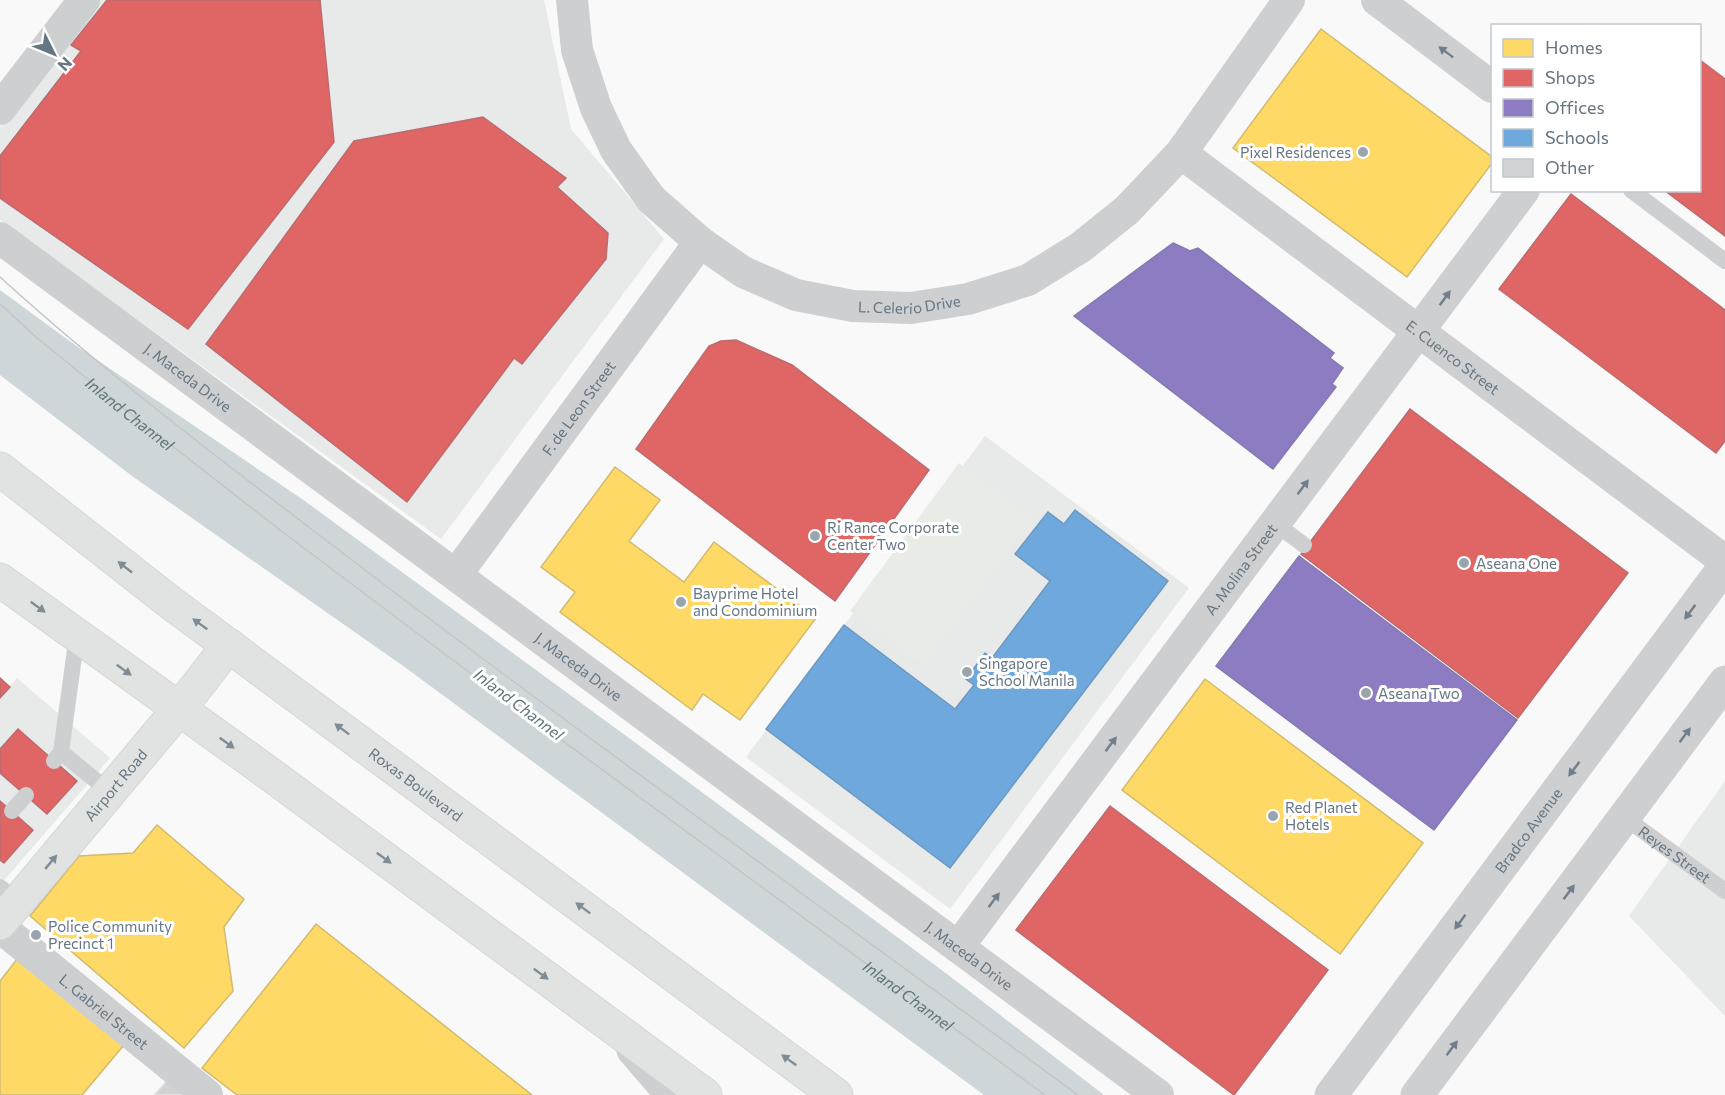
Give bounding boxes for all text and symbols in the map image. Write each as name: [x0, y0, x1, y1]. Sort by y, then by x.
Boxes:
north arrow: [24, 24, 84, 84]
legend: [1491, 24, 1701, 192]
text: Homes: [1545, 36, 1603, 58]
one-way arrow: [1438, 46, 1454, 58]
text: N: [54, 54, 76, 75]
text: Shops: [1545, 66, 1595, 88]
text: Offices: [1545, 96, 1605, 118]
text: Schools: [1545, 126, 1609, 148]
place label: Pixel Residences: [1240, 143, 1351, 161]
marker: Pixel Residences: [1356, 145, 1370, 159]
text: Other: [1545, 156, 1594, 178]
one-way arrow: [1439, 290, 1451, 306]
street label: L. Celerio Drive: [858, 291, 962, 317]
street label: E. Cuenco Street: [1403, 316, 1503, 398]
street label: J. Maceda Drive: [141, 339, 235, 415]
street label: F. de Leon Street: [538, 357, 619, 459]
water label: Inland Channel: [82, 372, 179, 454]
one-way arrow: [1297, 480, 1309, 496]
place label: Ri Rance Corporate Center Two: [827, 518, 959, 553]
street label: A. Molina Street: [1201, 520, 1281, 618]
marker: Ri Rance Corporate Center Two: [808, 529, 822, 543]
place label: Aseana One: [1476, 554, 1557, 572]
marker: Aseana One: [1457, 556, 1471, 570]
one-way arrow: [117, 560, 133, 573]
place label: Bayprime Hotel and Condominium: [693, 584, 817, 619]
marker: Bayprime Hotel and Condominium: [674, 595, 688, 609]
one-way arrow: [31, 601, 46, 613]
one-way arrow: [1684, 605, 1696, 620]
one-way arrow: [192, 618, 208, 630]
street label: J. Maceda Drive: [532, 628, 626, 704]
place label: Singapore School Manila: [979, 654, 1075, 689]
one-way arrow: [116, 664, 132, 676]
water label: Inland Channel: [471, 664, 568, 744]
marker: Singapore School Manila: [960, 665, 974, 679]
place label: Aseana Two: [1378, 684, 1460, 702]
marker: Aseana Two: [1359, 686, 1373, 700]
one-way arrow: [335, 723, 350, 735]
one-way arrow: [1679, 728, 1691, 744]
one-way arrow: [218, 737, 234, 749]
one-way arrow: [1104, 737, 1116, 752]
street label: Roxas Boulevard: [366, 744, 466, 825]
street label: Airport Road: [80, 745, 151, 825]
one-way arrow: [1568, 761, 1580, 776]
street label: Bradco Avenue: [1491, 784, 1566, 876]
place label: Red Planet Hotels: [1285, 798, 1358, 833]
marker: Red Planet Hotels: [1266, 809, 1280, 823]
street label: Reyes Street: [1635, 822, 1714, 887]
one-way arrow: [377, 852, 392, 864]
one-way arrow: [44, 855, 57, 870]
one-way arrow: [1562, 884, 1574, 899]
one-way arrow: [987, 893, 999, 908]
one-way arrow: [575, 902, 591, 914]
one-way arrow: [1454, 915, 1466, 930]
place label: Police Community Precinct 1: [48, 917, 172, 952]
street label: J. Maceda Drive: [922, 917, 1017, 994]
marker: Police Community Precinct 1: [29, 928, 43, 942]
water label: Inland Channel: [860, 956, 958, 1035]
one-way arrow: [532, 968, 548, 980]
street label: L. Gabriel Street: [56, 970, 152, 1053]
one-way arrow: [1446, 1041, 1458, 1057]
one-way arrow: [781, 1054, 797, 1066]

